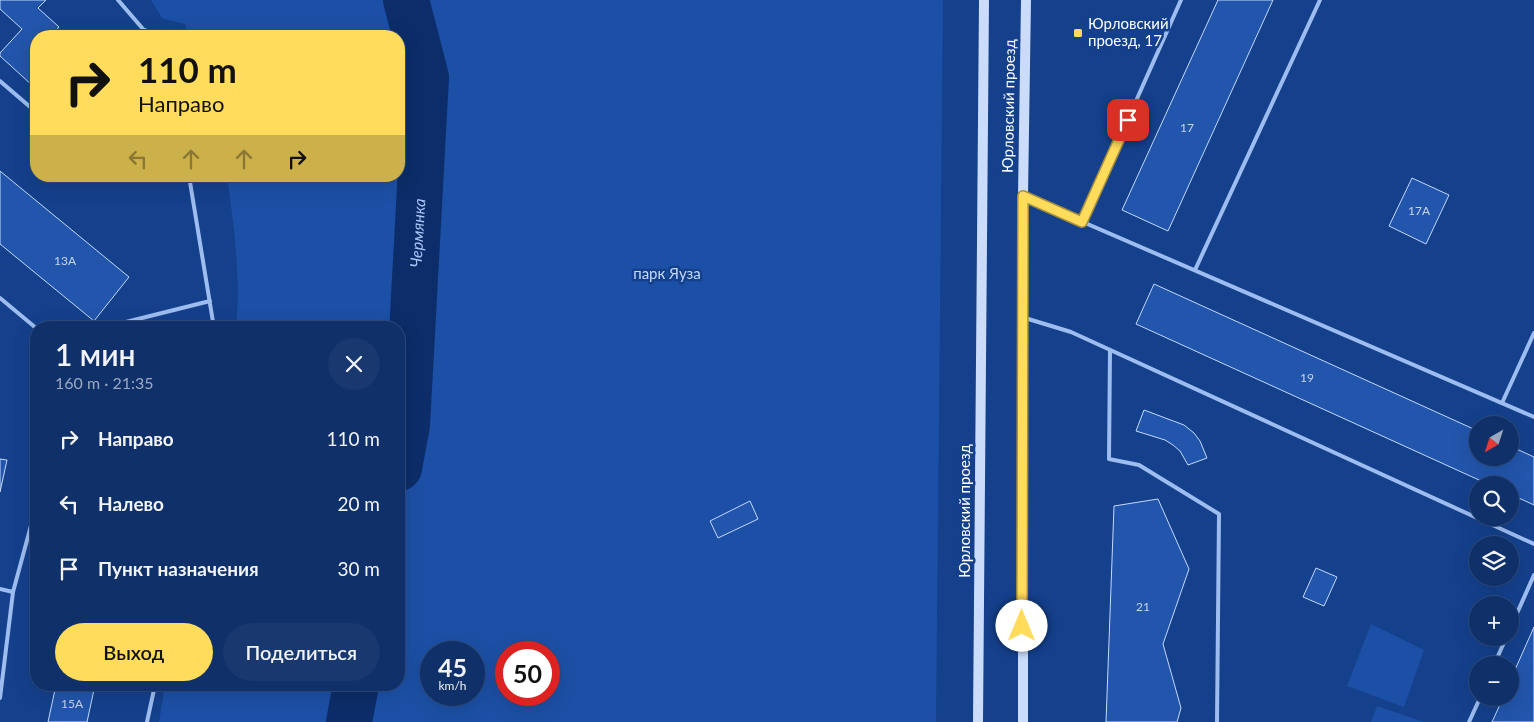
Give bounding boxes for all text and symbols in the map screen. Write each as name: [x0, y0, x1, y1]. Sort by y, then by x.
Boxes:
place label: Юрловский проезд, 17: [1088, 14, 1169, 49]
marker: Юрловский проезд, 17: [1072, 27, 1084, 39]
street label: Юрловский проезд: [998, 39, 1018, 173]
text: 110 m: [138, 48, 237, 90]
icon: right: [55, 50, 120, 115]
text: Направо: [138, 90, 224, 117]
pin: [1107, 99, 1149, 141]
icon: arrive: [1114, 106, 1142, 134]
house number: 17: [1180, 120, 1194, 135]
icon: left: [124, 145, 152, 173]
icon: ahead: [177, 145, 205, 173]
icon: ahead: [230, 145, 258, 173]
icon: right: [283, 145, 311, 173]
water label: Чермянка: [406, 198, 428, 268]
house number: 17А: [1408, 203, 1431, 218]
house number: 13А: [54, 253, 77, 268]
park label: парк Яуза: [633, 264, 701, 282]
text: 1 мин: [55, 336, 136, 372]
button: close: [328, 338, 380, 390]
house number: 19: [1300, 370, 1314, 385]
text: 160 m · 21:35: [55, 373, 154, 392]
north arrow: [1469, 416, 1519, 466]
map controls: [1469, 416, 1519, 706]
icon: right: [55, 425, 83, 453]
text: Направо: [98, 427, 174, 450]
text: 110 m: [326, 427, 380, 450]
street label: Юрловский проезд: [955, 444, 973, 578]
button: search: [1469, 476, 1519, 526]
icon: left: [55, 490, 83, 518]
text: Налево: [98, 492, 164, 515]
text: 20 m: [337, 492, 380, 515]
button: layers: [1469, 536, 1519, 586]
icon: arrive: [55, 555, 83, 583]
text: Пункт назначения: [98, 557, 259, 580]
text: 30 m: [337, 557, 380, 580]
button: +: [1469, 596, 1519, 646]
position arrow: [995, 599, 1047, 651]
house number: 21: [1136, 599, 1150, 614]
button: Выход: [55, 623, 213, 681]
button: Поделиться: [223, 623, 380, 681]
speed limit sign: 50: [495, 641, 560, 706]
text: 45: [438, 652, 467, 682]
button: −: [1469, 656, 1519, 706]
text: km/h: [438, 678, 467, 693]
house number: 15А: [61, 696, 84, 711]

